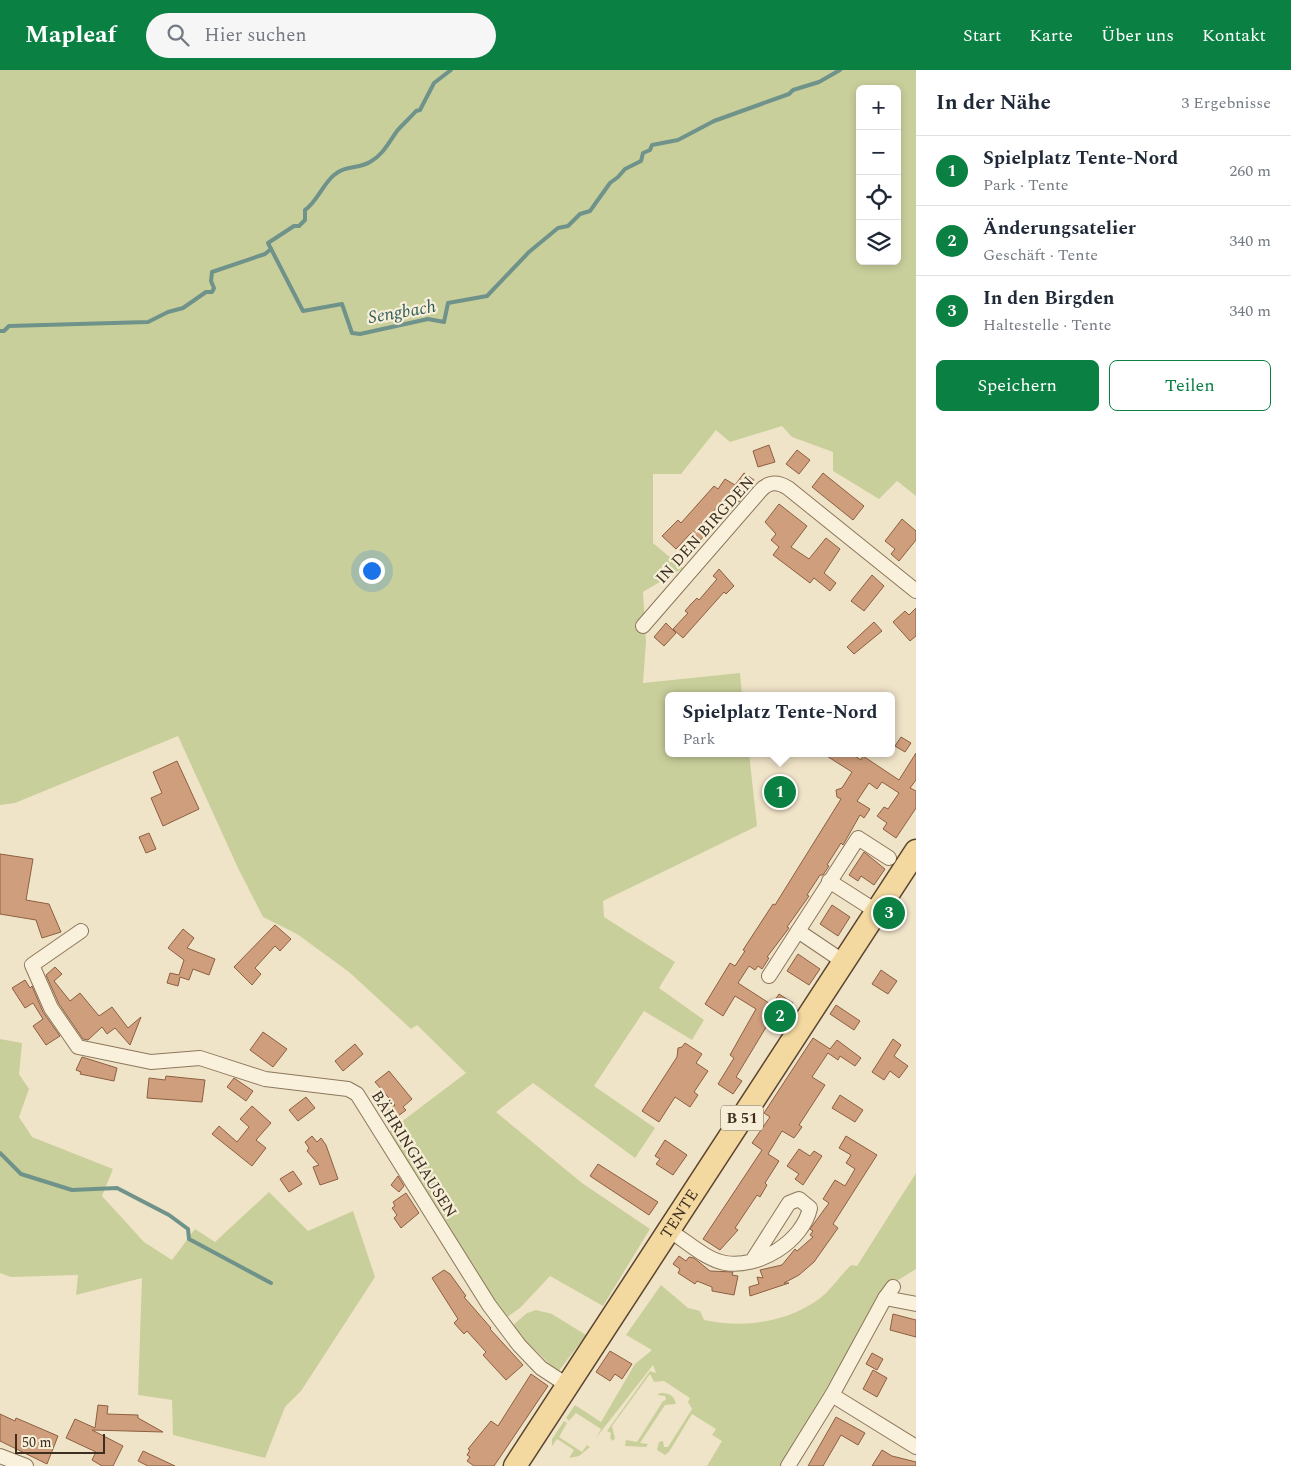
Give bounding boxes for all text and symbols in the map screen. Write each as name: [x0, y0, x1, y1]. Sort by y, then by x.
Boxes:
search box: [146, 13, 496, 58]
text: Mapleaf: [25, 17, 116, 53]
icon: search: [164, 21, 192, 49]
text: Hier suchen: [204, 21, 306, 50]
text: Start: [963, 22, 1001, 49]
text: Karte: [1029, 22, 1073, 49]
text: Über uns: [1101, 22, 1174, 49]
text: Kontakt: [1202, 22, 1266, 49]
map controls: [856, 85, 901, 265]
button: +: [856, 85, 901, 130]
text: In der Nähe: [936, 87, 1051, 119]
text: 3 Ergebnisse: [1181, 91, 1271, 115]
button: −: [856, 130, 901, 175]
text: Spielplatz Tente-Nord: [983, 144, 1178, 173]
text: 1: [948, 159, 956, 183]
text: 260 m: [1229, 159, 1271, 183]
text: Park · Tente: [983, 173, 1068, 197]
button: locate: [856, 175, 901, 220]
text: Änderungsatelier: [983, 214, 1136, 243]
button: layers: [856, 220, 901, 265]
text: 2: [948, 229, 956, 253]
text: 340 m: [1229, 229, 1271, 253]
text: Geschäft · Tente: [983, 243, 1098, 267]
text: In den Birgden: [983, 284, 1115, 313]
water label: Sengbach: [366, 293, 438, 331]
text: 3: [948, 299, 956, 323]
text: 340 m: [1229, 299, 1271, 323]
text: Haltestelle · Tente: [983, 313, 1112, 337]
button: Speichern: [936, 360, 1099, 411]
button: Teilen: [1109, 360, 1271, 411]
street label: IN DEN BIRGDEN: [650, 471, 760, 589]
your location: [359, 558, 385, 584]
popup: [665, 692, 895, 757]
text: Spielplatz Tente-Nord: [682, 698, 878, 727]
text: Park: [682, 727, 715, 751]
pin: 1: [764, 773, 796, 811]
pin: 3: [873, 894, 905, 932]
pin: 2: [764, 997, 796, 1035]
street label: BÄHRINGHAUSEN: [365, 1086, 463, 1222]
road number: B 51: [721, 1106, 763, 1130]
street label: TENTE: [654, 1184, 705, 1244]
scale bar: [15, 1431, 105, 1454]
text: 50 m: [22, 1432, 52, 1453]

